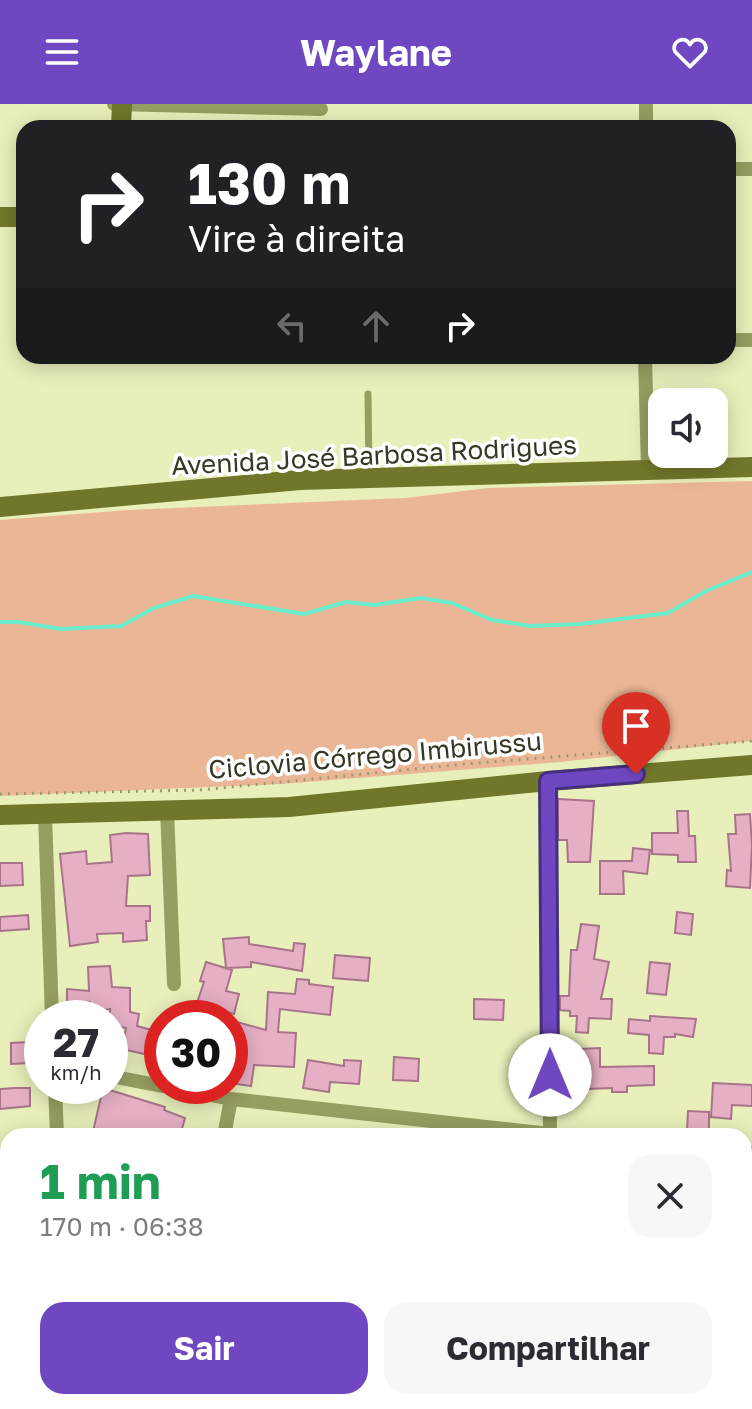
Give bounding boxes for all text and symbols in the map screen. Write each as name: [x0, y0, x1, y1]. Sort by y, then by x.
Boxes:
icon: menu: [40, 30, 84, 74]
icon: heart: [668, 30, 712, 74]
text: Waylane: [300, 31, 452, 74]
text: 130 m: [188, 149, 350, 216]
icon: right: [56, 152, 160, 256]
text: Vire à direita: [188, 217, 405, 260]
icon: left: [270, 304, 314, 348]
icon: ahead: [354, 304, 398, 348]
icon: right: [438, 304, 482, 348]
map controls: [648, 388, 728, 468]
button: sound: [648, 388, 728, 468]
street label: Avenida José Barbosa Rodrigues: [170, 429, 578, 481]
pin: [602, 692, 670, 774]
icon: arrive: [614, 704, 658, 748]
street label: Ciclovia Córrego Imbirussu: [207, 725, 543, 785]
speed limit sign: 30: [144, 1000, 248, 1104]
text: 27: [53, 1018, 99, 1066]
position arrow: [508, 1033, 592, 1117]
text: km/h: [51, 1060, 101, 1084]
text: 1 min: [40, 1152, 161, 1210]
button: close: [628, 1154, 712, 1238]
text: 170 m · 06:38: [40, 1211, 204, 1242]
button: Sair: [40, 1302, 368, 1394]
button: Compartilhar: [384, 1302, 712, 1394]

